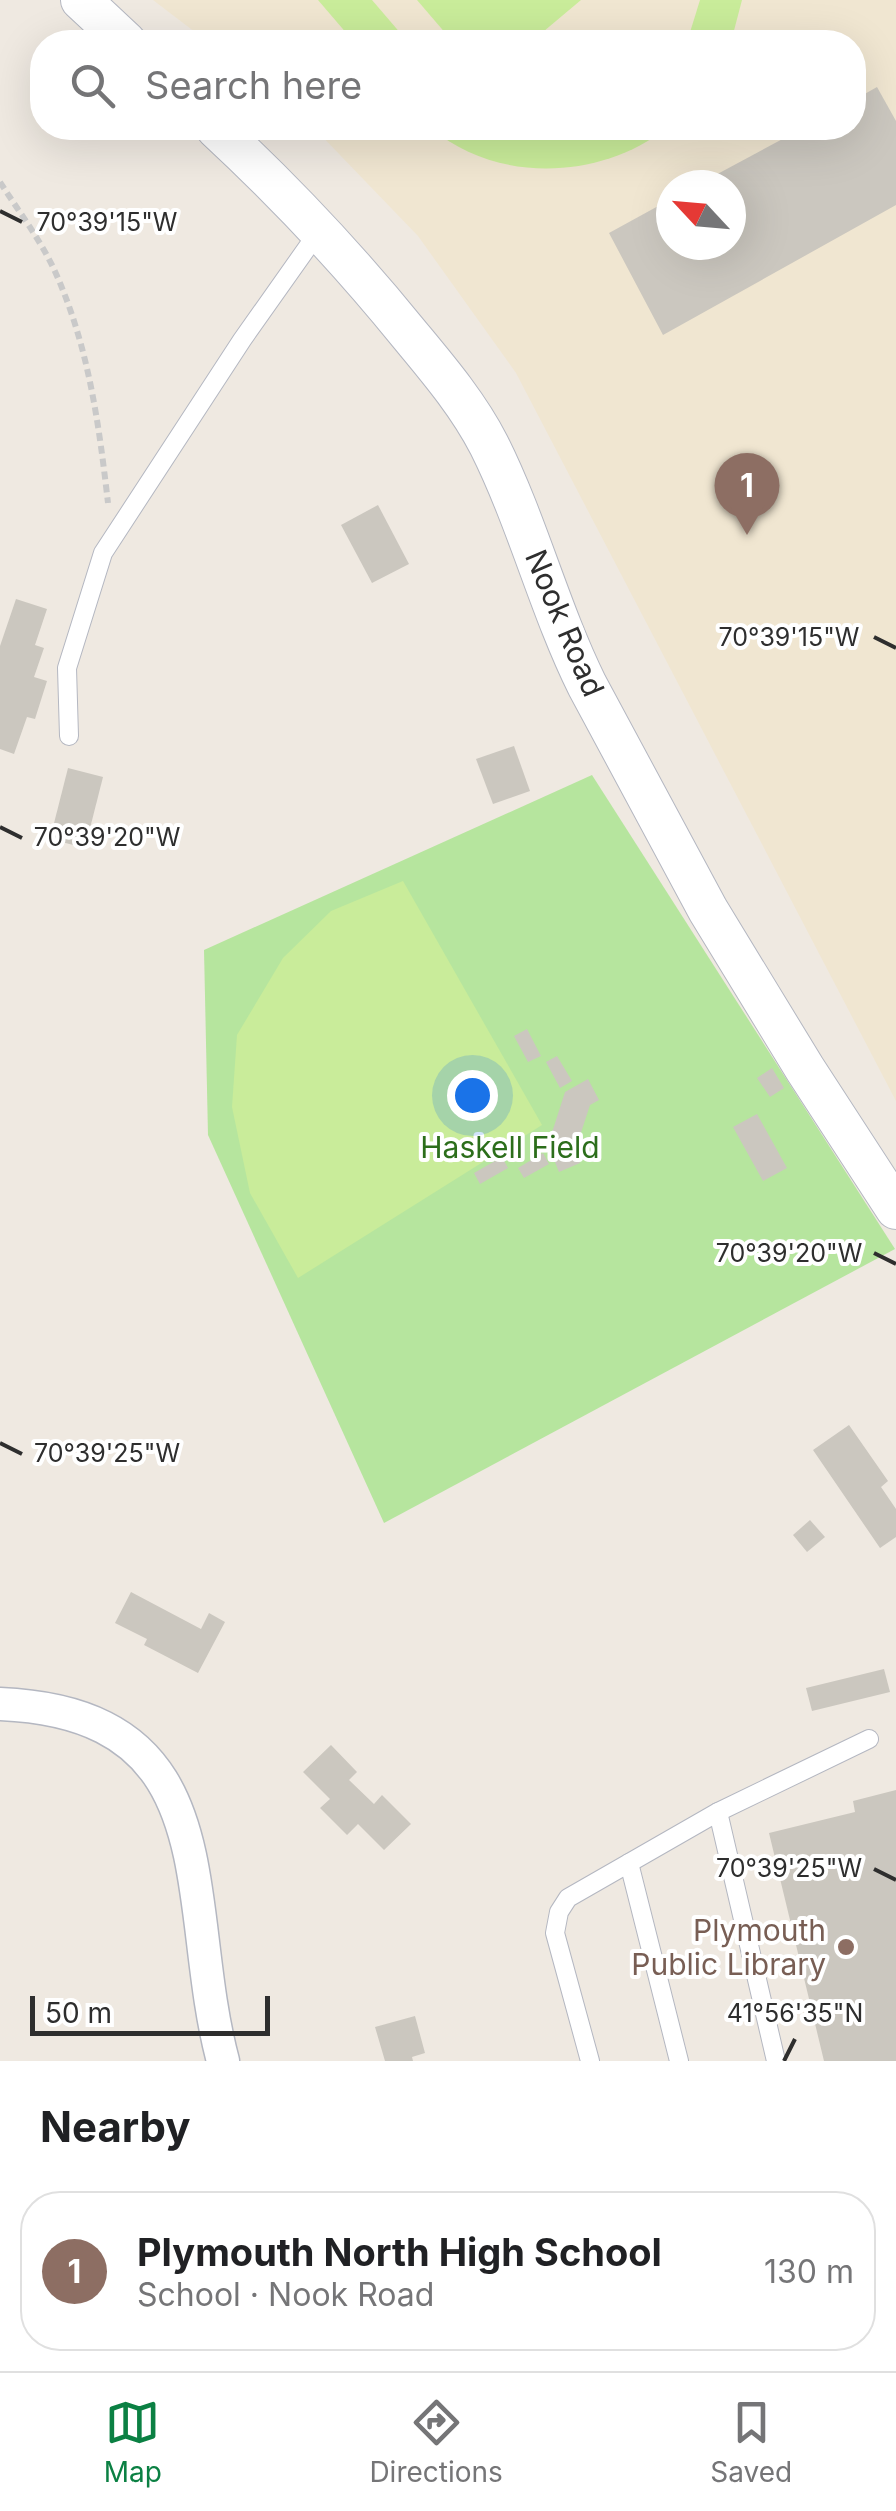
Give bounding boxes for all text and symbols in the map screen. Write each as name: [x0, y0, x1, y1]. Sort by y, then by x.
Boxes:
search box: [30, 30, 866, 140]
icon: search: [65, 58, 120, 113]
text: Search here: [145, 62, 362, 108]
north arrow: [656, 170, 746, 260]
text: 70°39'15"W: [36, 207, 178, 237]
pin: 1: [714, 452, 780, 535]
street label: Nook Road: [518, 544, 612, 702]
text: 70°39'15"W: [718, 622, 860, 652]
text: 70°39'20"W: [34, 822, 180, 852]
your location: [447, 1070, 498, 1121]
park label: Haskell Field: [420, 1129, 600, 1165]
text: 70°39'20"W: [716, 1238, 862, 1268]
text: 70°39'25"W: [34, 1438, 180, 1468]
text: 70°39'25"W: [716, 1853, 862, 1883]
place label: Plymouth Public Library: [631, 1912, 826, 1982]
marker: Plymouth Public Library: [835, 1936, 857, 1958]
scale bar: [30, 1991, 270, 2036]
text: 50 m: [45, 1996, 112, 2030]
text: 41°56'35"N: [727, 1998, 863, 2028]
text: Nearby: [40, 2101, 191, 2152]
text: Plymouth North High School: [137, 2229, 662, 2275]
text: 1: [68, 2252, 81, 2291]
text: 130 m: [764, 2252, 854, 2291]
text: School · Nook Road: [137, 2275, 434, 2314]
tab: Map: [104, 2395, 162, 2489]
tab: Directions: [369, 2395, 503, 2489]
tab: Saved: [710, 2395, 792, 2489]

